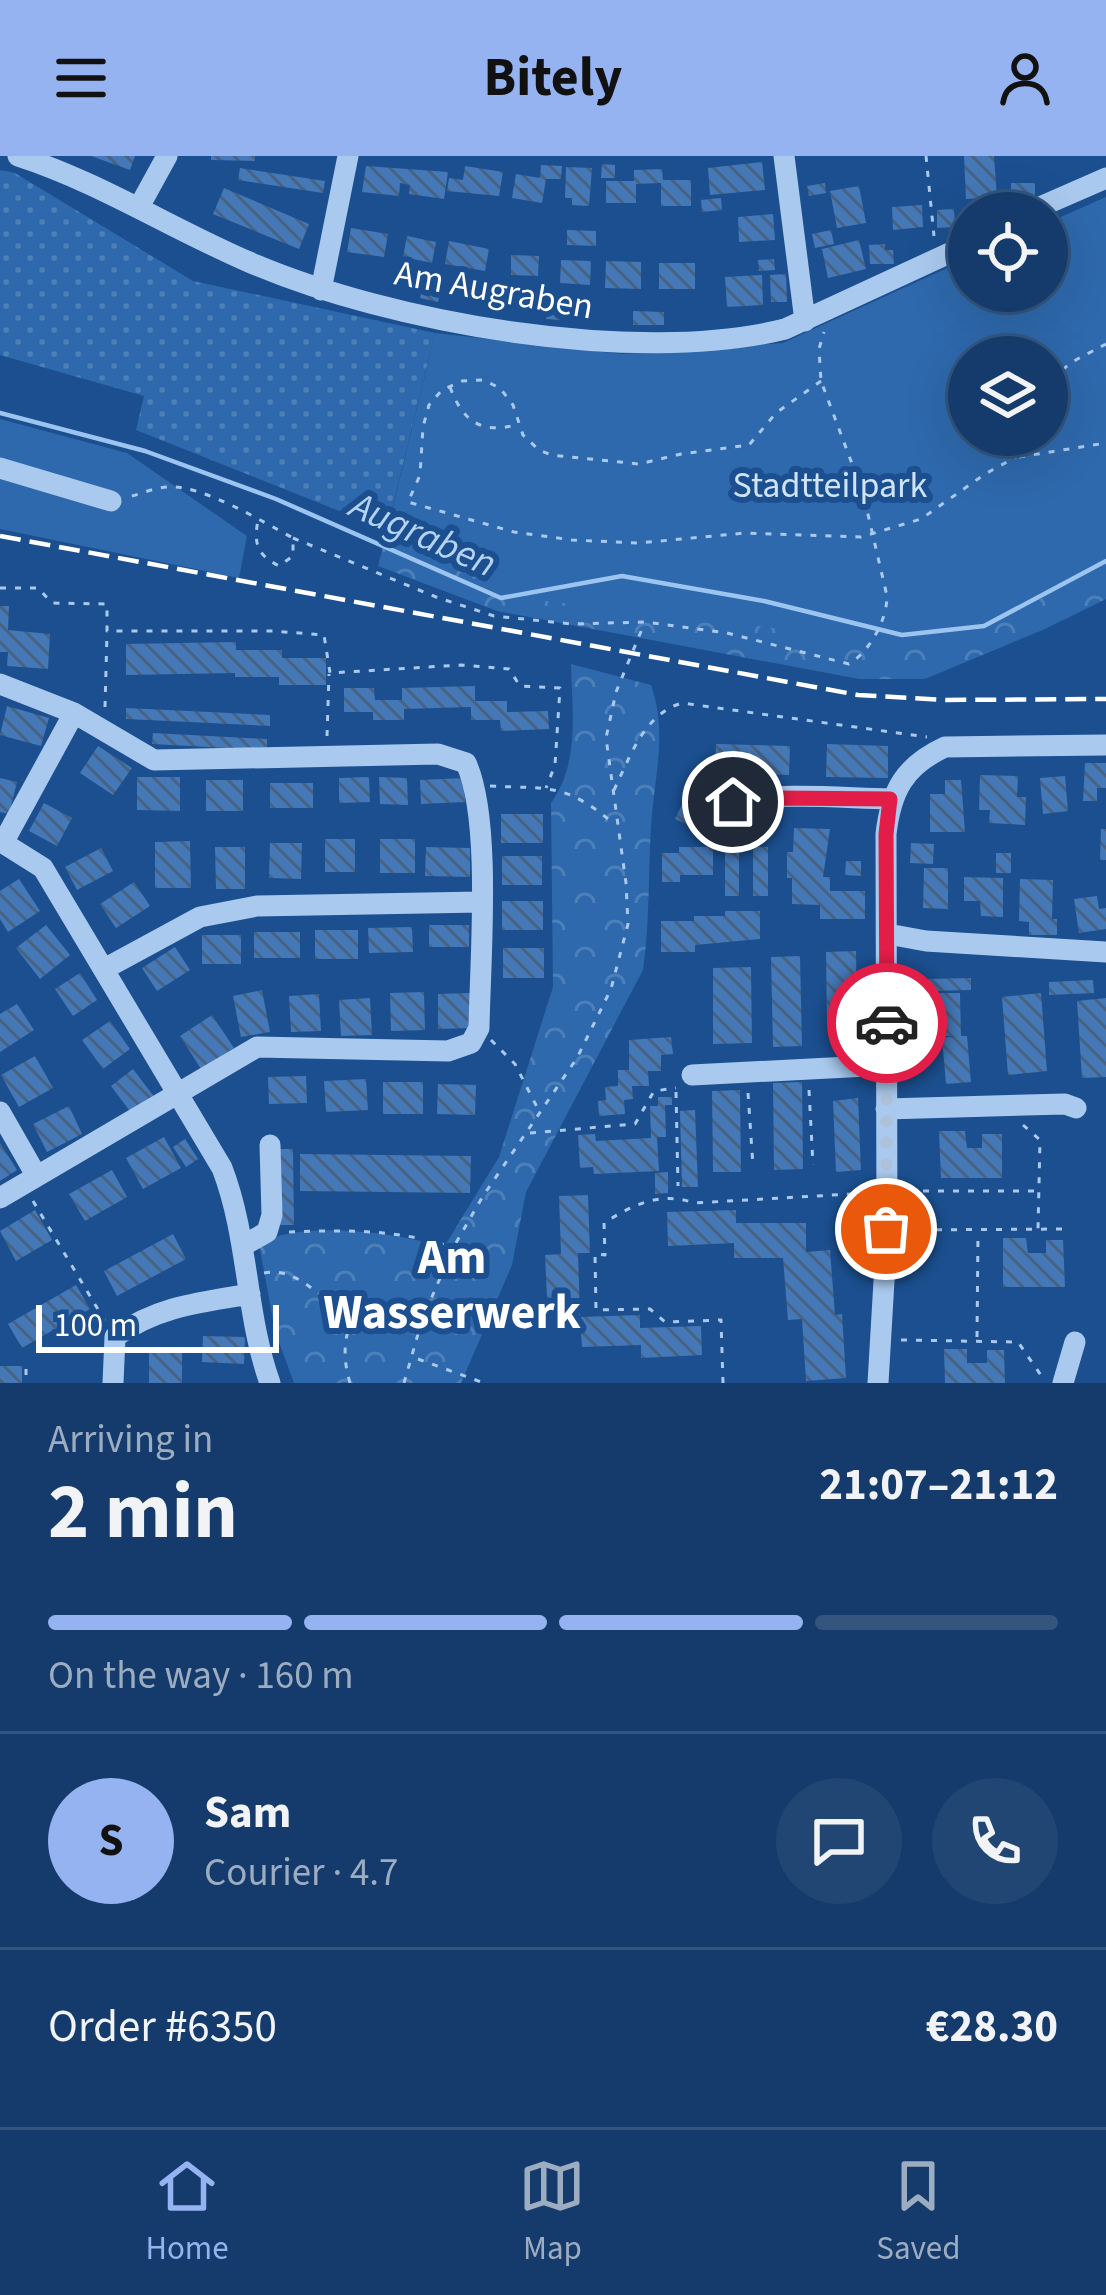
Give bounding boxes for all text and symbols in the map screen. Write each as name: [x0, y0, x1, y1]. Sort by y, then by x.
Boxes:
text: Bitely: [484, 40, 622, 117]
icon: menu: [48, 45, 114, 111]
icon: person: [992, 45, 1058, 111]
map controls: [948, 192, 1068, 456]
button: locate: [948, 192, 1068, 312]
street label: Am Augraben: [391, 247, 597, 333]
button: layers: [948, 336, 1068, 456]
park label: Stadtteilpark: [733, 460, 928, 511]
water label: Augraben: [339, 477, 505, 592]
pin: [682, 751, 784, 853]
icon: home: [700, 769, 766, 835]
courier: [827, 963, 947, 1083]
icon: car: [854, 990, 920, 1056]
pin: [835, 1178, 937, 1280]
icon: bag: [853, 1196, 919, 1262]
district label: Am Wasserwerk: [323, 1224, 582, 1347]
scale bar: [36, 1299, 279, 1352]
text: 100 m: [54, 1302, 137, 1349]
text: Arriving in: [48, 1412, 213, 1468]
text: 21:07–21:12: [819, 1453, 1058, 1517]
text: 2 min: [48, 1457, 238, 1568]
text: On the way · 160 m: [48, 1648, 354, 1704]
button: chat: [776, 1778, 902, 1904]
button: phone: [932, 1778, 1058, 1904]
text: Sam: [204, 1781, 291, 1845]
text: S: [98, 1809, 124, 1873]
text: Courier · 4.7: [204, 1845, 398, 1901]
text: Order #6350: [48, 1995, 277, 2059]
text: €28.30: [926, 1995, 1058, 2059]
tab: Home: [145, 2153, 229, 2272]
tab: Map: [519, 2153, 585, 2272]
tab: Saved: [876, 2153, 961, 2272]

